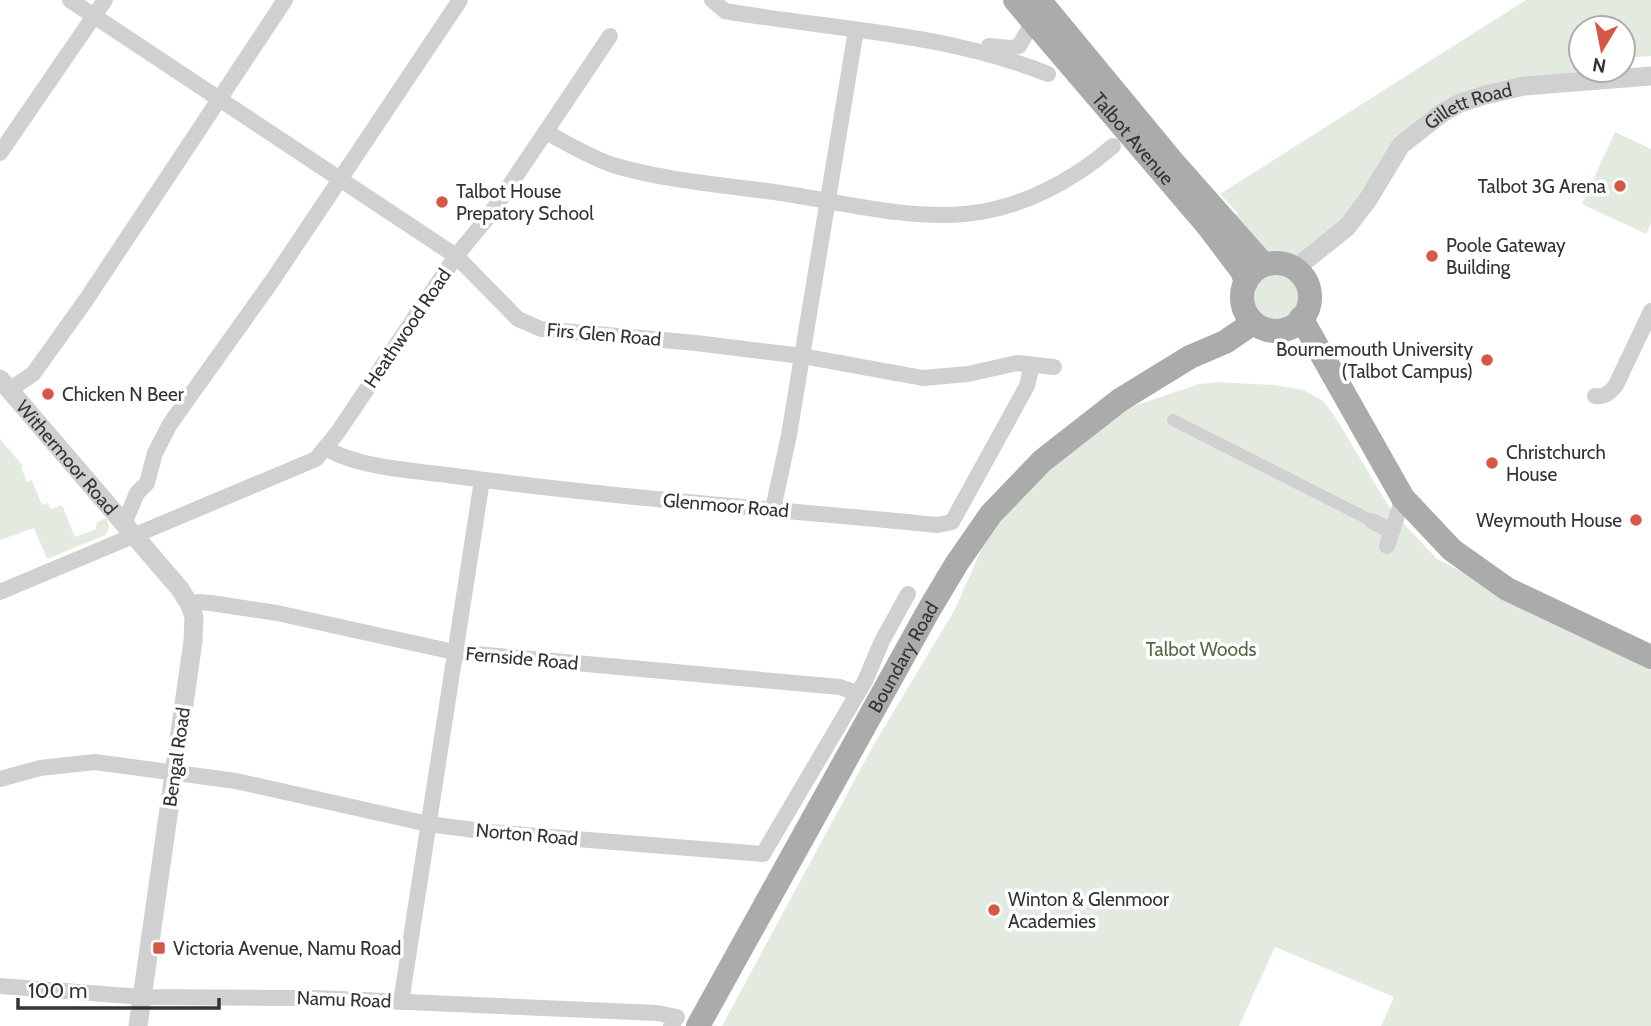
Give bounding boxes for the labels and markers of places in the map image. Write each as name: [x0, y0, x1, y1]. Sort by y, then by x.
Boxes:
place label: Talbot 3G Arena: [1478, 175, 1606, 198]
marker: Talbot 3G Arena: [1612, 178, 1628, 194]
place label: Talbot House Prepatory School: [456, 180, 594, 225]
marker: Talbot House Prepatory School: [434, 194, 450, 210]
place label: Poole Gateway Building: [1446, 234, 1566, 279]
marker: Poole Gateway Building: [1424, 248, 1440, 264]
place label: Bournemouth University (Talbot Campus): [1276, 338, 1473, 383]
marker: Bournemouth University (Talbot Campus): [1479, 352, 1495, 368]
place label: Chicken N Beer: [62, 383, 184, 406]
marker: Chicken N Beer: [40, 386, 56, 402]
place label: Christchurch House: [1506, 441, 1606, 486]
marker: Christchurch House: [1484, 455, 1500, 471]
place label: Weymouth House: [1476, 509, 1622, 532]
marker: Weymouth House: [1628, 512, 1644, 528]
place label: Winton & Glenmoor Academies: [1008, 888, 1169, 933]
marker: Winton & Glenmoor Academies: [986, 902, 1002, 918]
place label: Victoria Avenue, Namu Road: [173, 937, 401, 960]
marker: Victoria Avenue, Namu Road: [151, 940, 167, 956]

